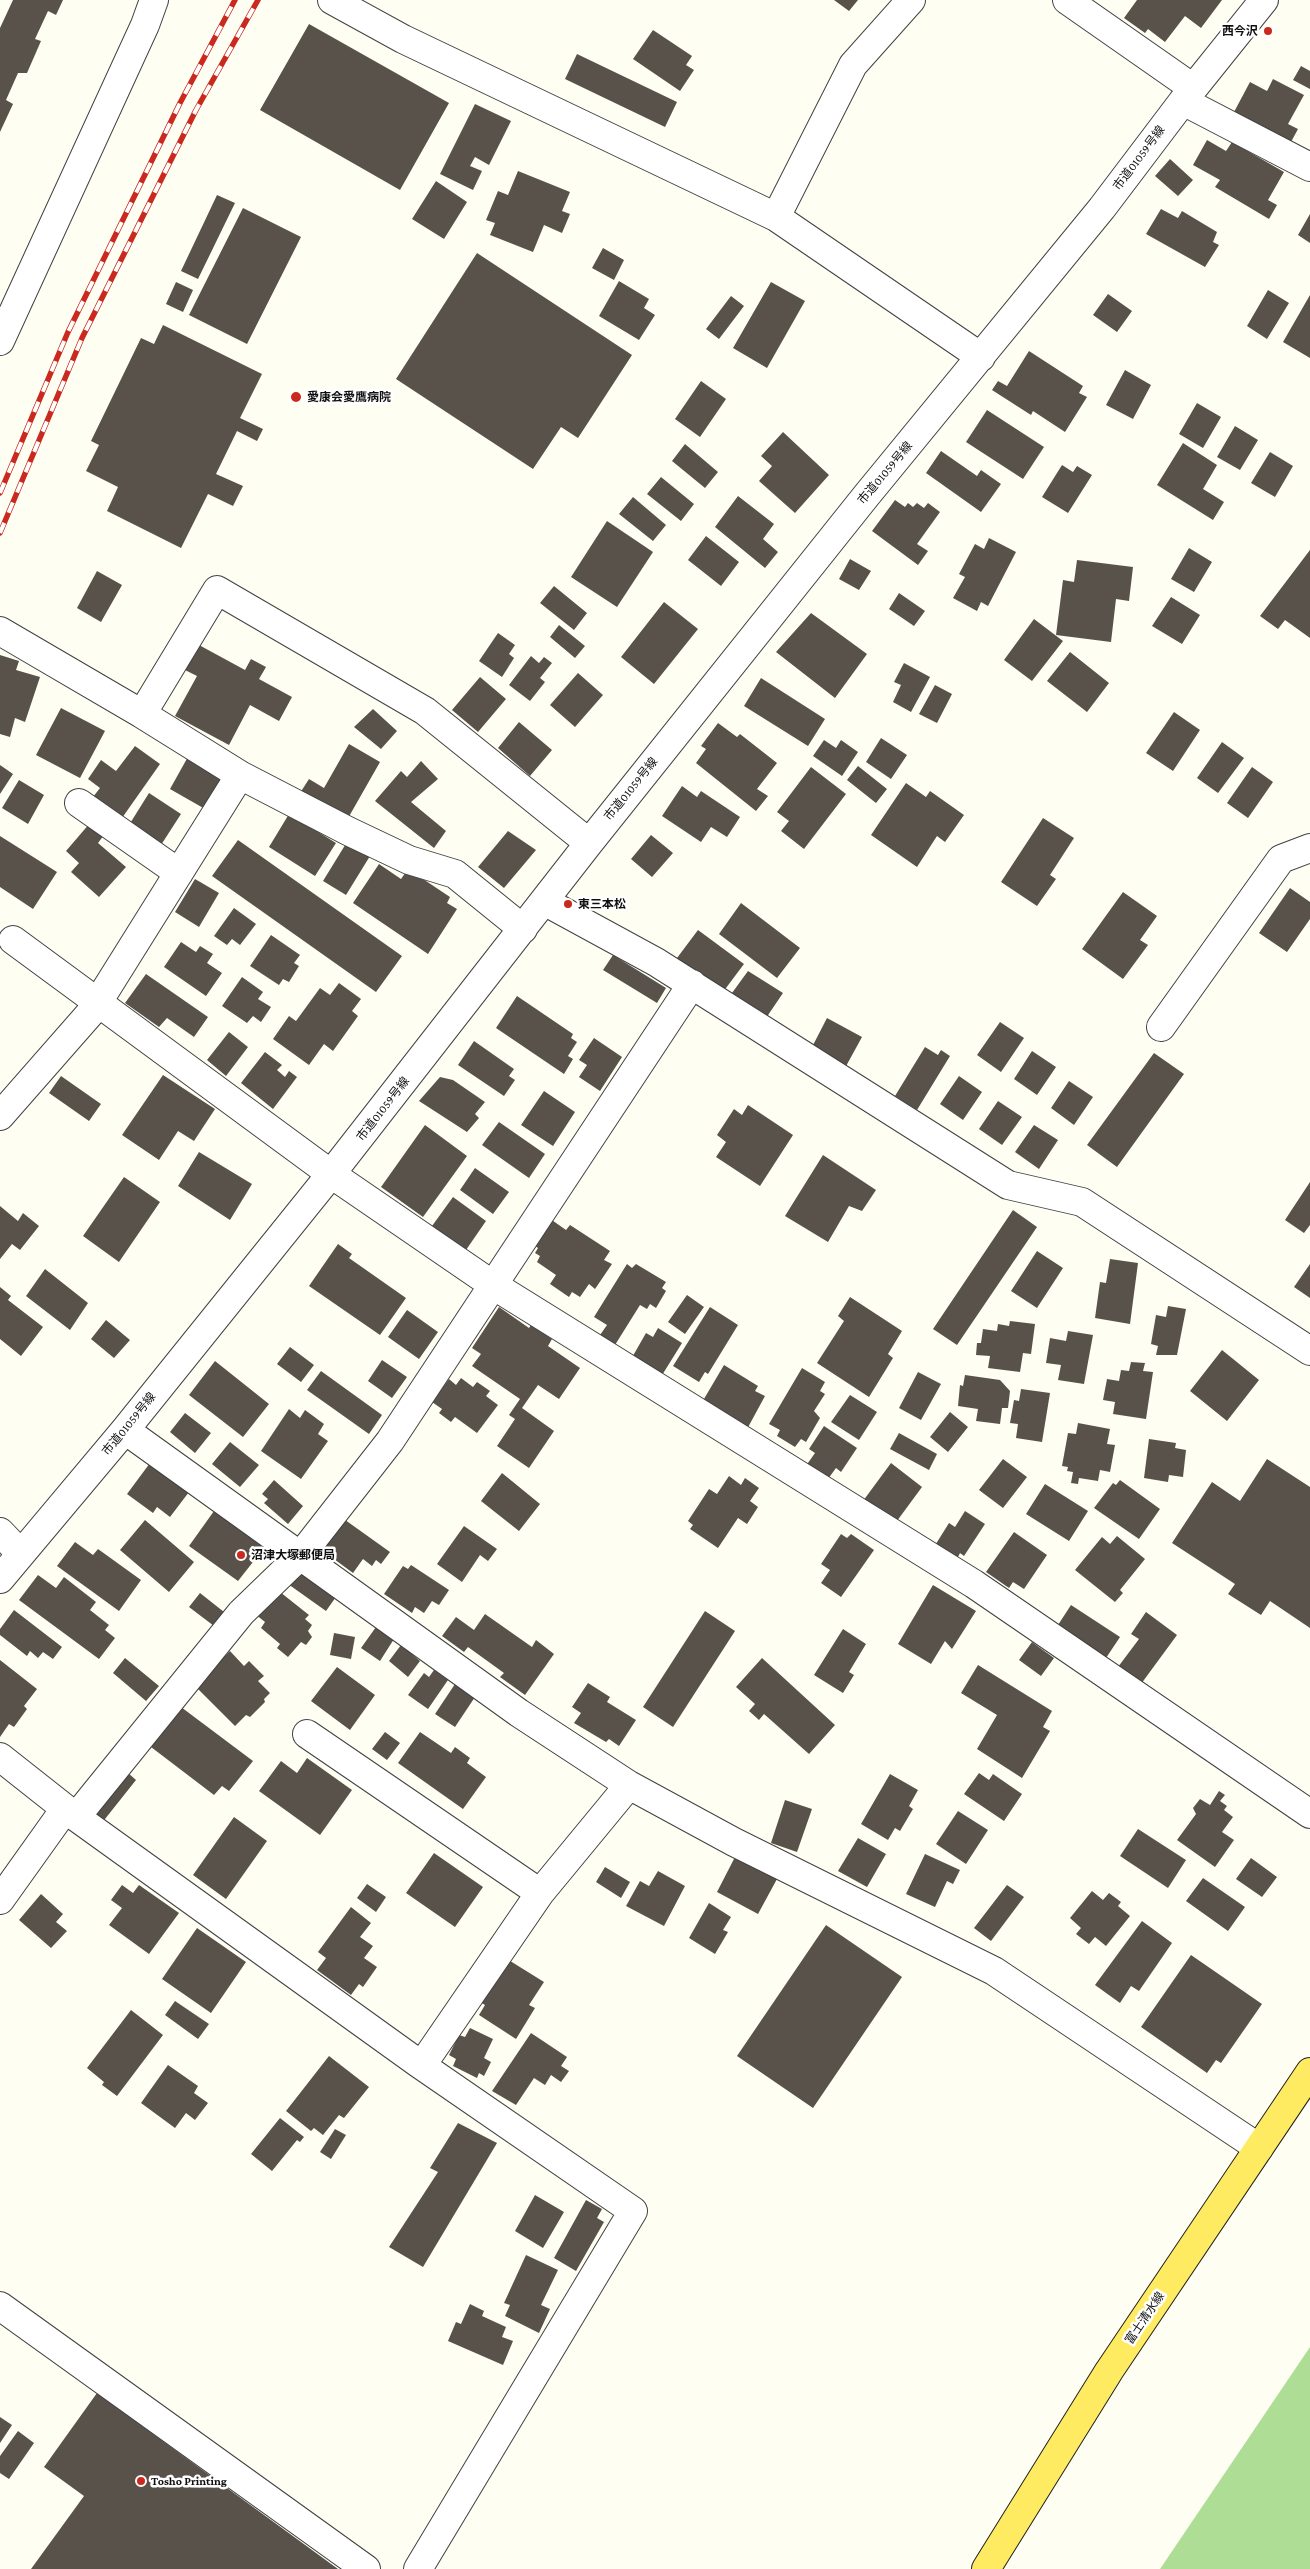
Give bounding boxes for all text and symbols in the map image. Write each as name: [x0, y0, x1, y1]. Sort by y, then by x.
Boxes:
place label: 西今沢: [1222, 24, 1258, 38]
marker: 西今沢: [1262, 25, 1274, 37]
street label: 市道01059号線: [1110, 123, 1168, 193]
marker: 愛康会愛鷹病院: [289, 390, 303, 404]
place label: 愛康会愛鷹病院: [307, 390, 391, 404]
street label: 市道01059号線: [855, 439, 915, 507]
street label: 市道01059号線: [601, 754, 661, 824]
place label: 東三本松: [578, 897, 626, 911]
marker: 東三本松: [562, 898, 574, 910]
street label: 市道01059号線: [354, 1074, 412, 1144]
street label: 市道01059号線: [99, 1389, 159, 1459]
place label: 沼津大塚郵便局: [251, 1548, 335, 1562]
marker: 沼津大塚郵便局: [235, 1549, 247, 1561]
street label: 富士清水線: [1122, 2289, 1168, 2347]
place label: Tosho Printing: [151, 2474, 227, 2488]
marker: Tosho Printing: [135, 2475, 147, 2487]

